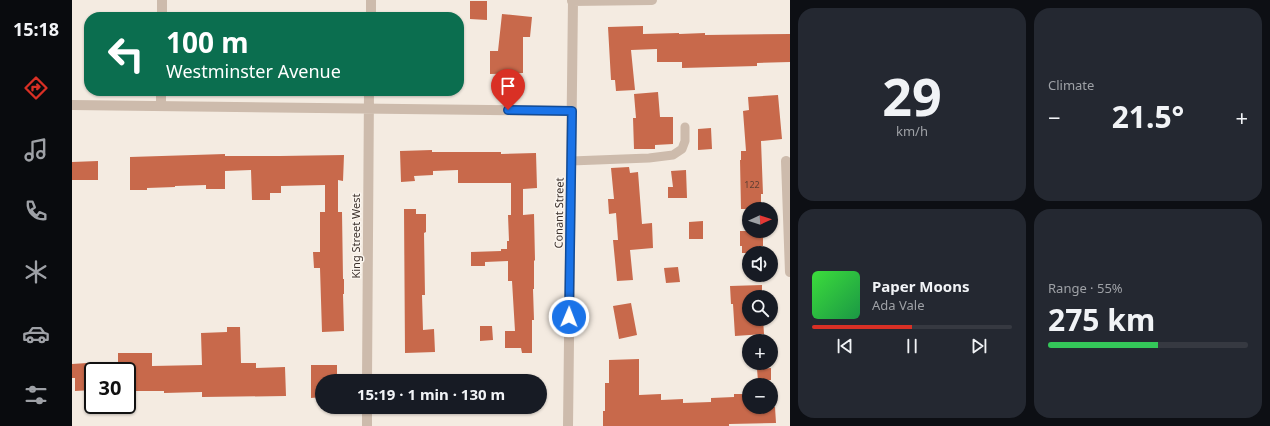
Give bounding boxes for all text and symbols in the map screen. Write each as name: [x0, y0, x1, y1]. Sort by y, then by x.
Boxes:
text: 15:18: [13, 17, 59, 41]
text: 100 m: [166, 23, 249, 61]
icon: left: [100, 28, 152, 80]
text: Westminster Avenue: [166, 59, 341, 83]
text: 29: [882, 60, 942, 131]
pin: [491, 69, 525, 110]
icon: directions: [22, 74, 50, 102]
icon: arrive: [497, 75, 519, 97]
text: Climate: [1048, 76, 1094, 94]
text: 21.5°: [1112, 96, 1184, 137]
text: −: [1048, 102, 1061, 132]
text: +: [1235, 102, 1248, 132]
text: km/h: [896, 122, 928, 140]
icon: music: [22, 136, 50, 164]
street label: Conant Street: [550, 177, 567, 249]
house number: 122: [744, 178, 760, 191]
street label: King Street West: [348, 193, 363, 279]
icon: phone: [22, 197, 50, 225]
north arrow: [742, 202, 778, 238]
map controls: [742, 202, 778, 414]
button: sound: [742, 246, 778, 282]
icon: climate: [22, 258, 50, 286]
text: Paper Moons: [872, 276, 970, 296]
text: Range · 55%: [1048, 279, 1123, 297]
button: search: [742, 290, 778, 326]
position arrow: [548, 296, 590, 338]
text: Ada Vale: [872, 296, 925, 314]
text: 275 km: [1048, 299, 1155, 340]
icon: car: [22, 320, 50, 348]
button: +: [742, 334, 778, 370]
icon: previous: [834, 335, 856, 357]
icon: pause: [901, 335, 923, 357]
icon: next: [968, 335, 990, 357]
speed limit sign: 30: [84, 362, 136, 414]
button: −: [742, 378, 778, 414]
icon: filters: [22, 381, 50, 409]
text: 15:19 · 1 min · 130 m: [357, 384, 505, 404]

